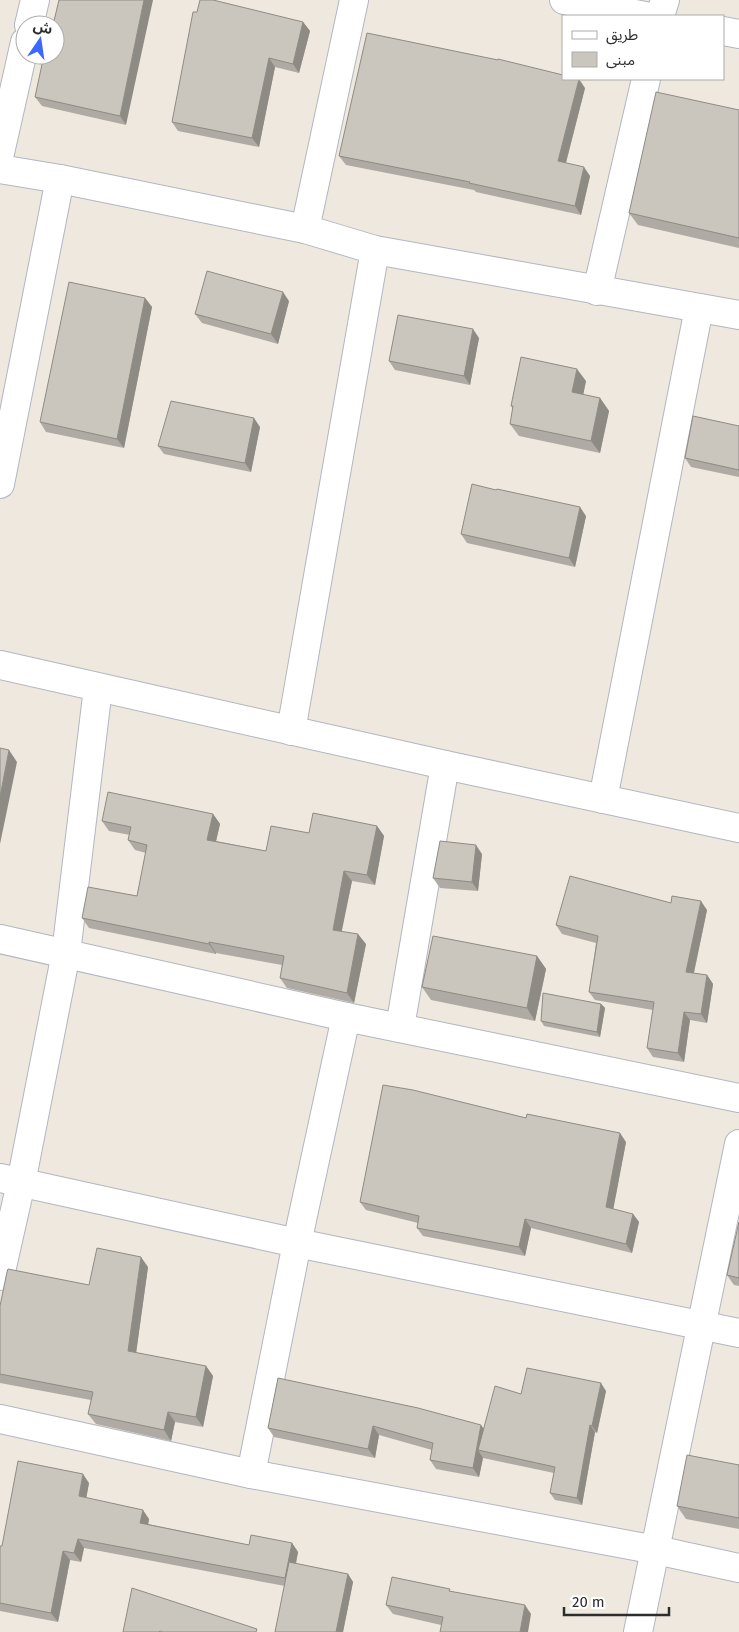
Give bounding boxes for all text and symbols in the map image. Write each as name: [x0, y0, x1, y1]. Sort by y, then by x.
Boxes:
north arrow: [15, 15, 65, 65]
legend: [562, 15, 724, 80]
text: ش: [32, 17, 54, 38]
text: طريق: [606, 26, 638, 45]
text: مبنى: [606, 51, 635, 69]
scale bar: [564, 1584, 669, 1616]
text: 20 m: [572, 1593, 605, 1611]

